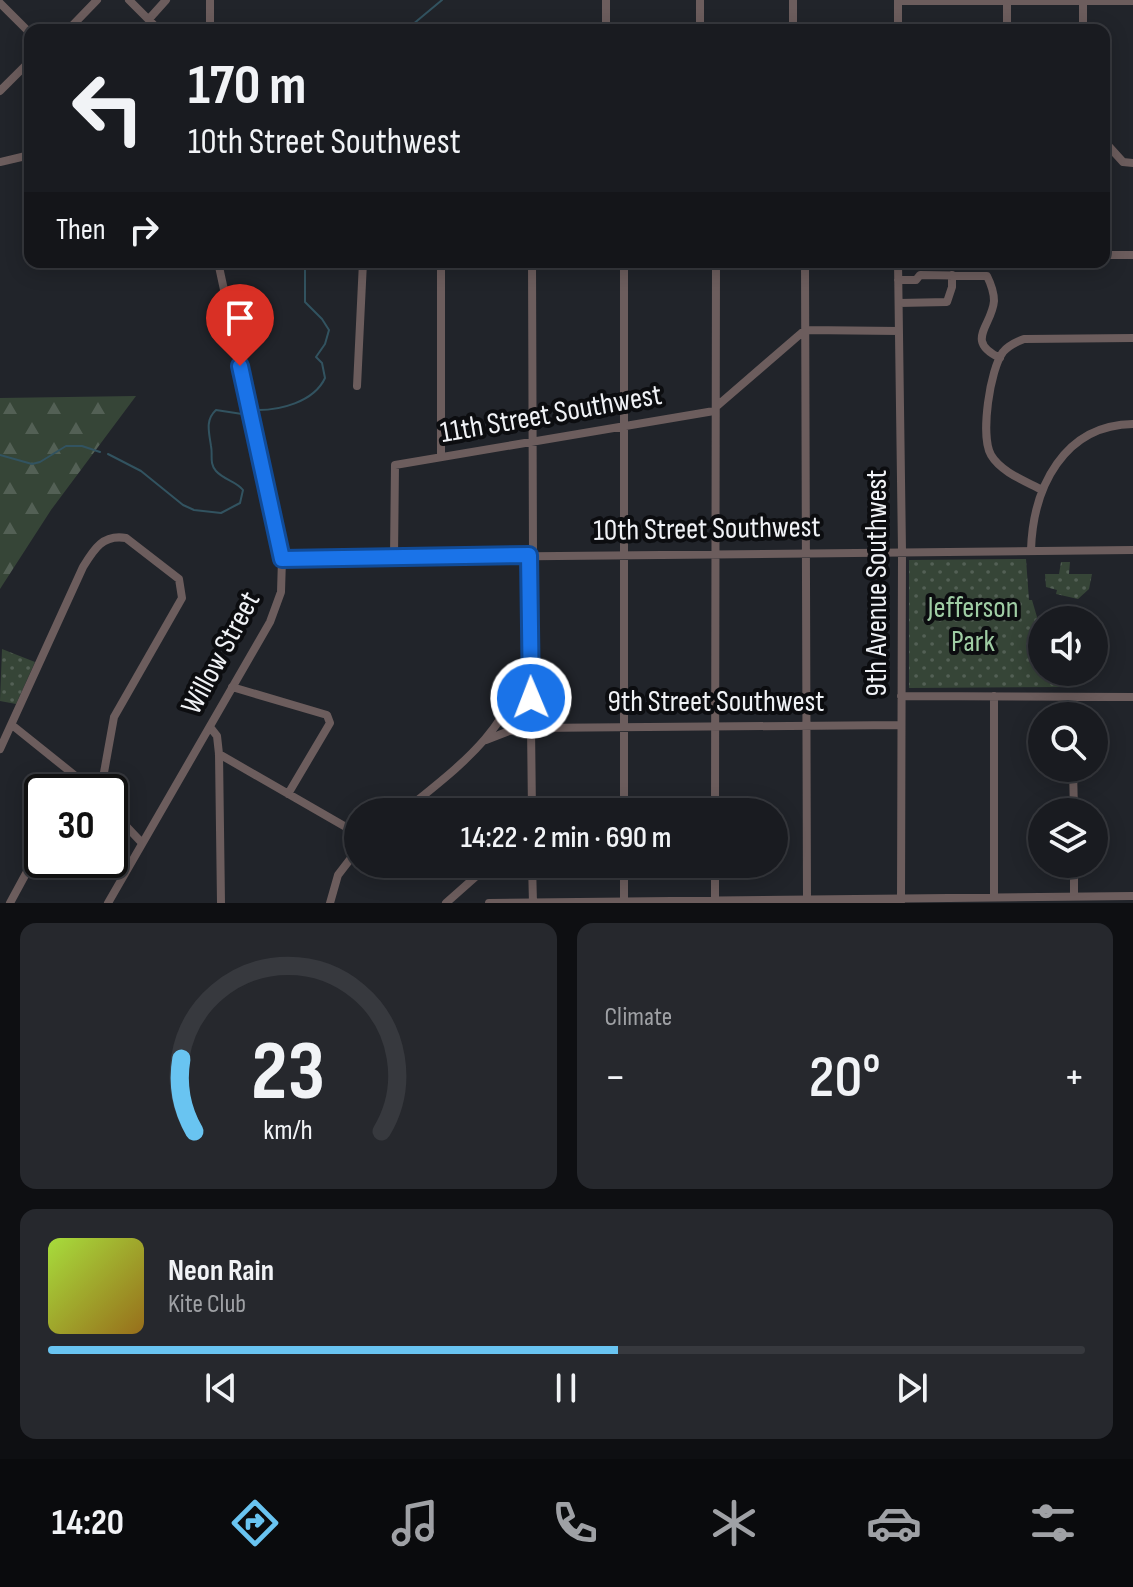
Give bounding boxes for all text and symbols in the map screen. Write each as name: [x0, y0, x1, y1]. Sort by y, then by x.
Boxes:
text: 170 m: [188, 53, 306, 120]
icon: left: [56, 56, 160, 160]
text: 10th Street Southwest: [188, 121, 461, 164]
icon: right: [122, 208, 166, 252]
text: Then: [56, 212, 106, 248]
pin: [206, 284, 274, 366]
icon: arrive: [218, 296, 262, 340]
street label: 11th Street Southwest: [438, 377, 664, 451]
street label: 9th Avenue Southwest: [859, 470, 895, 696]
street label: 10th Street Southwest: [593, 509, 821, 549]
street label: Willow Street: [174, 586, 268, 720]
park label: Jefferson Park: [926, 590, 1019, 660]
map controls: [1028, 606, 1108, 878]
button: sound: [1028, 606, 1108, 686]
position arrow: [489, 656, 573, 740]
street label: 9th Street Southwest: [608, 684, 824, 720]
button: search: [1028, 702, 1108, 782]
speed limit sign: 30: [24, 774, 128, 878]
button: layers: [1028, 798, 1108, 878]
text: 14:22 · 2 min · 690 m: [461, 820, 671, 856]
text: Climate: [605, 1002, 672, 1033]
text: 23: [251, 1023, 325, 1123]
text: 20°: [809, 1042, 881, 1114]
text: −: [605, 1051, 626, 1104]
text: +: [1063, 1051, 1085, 1104]
text: km/h: [264, 1113, 313, 1148]
text: Neon Rain: [168, 1253, 274, 1289]
text: Kite Club: [168, 1289, 246, 1320]
icon: previous: [199, 1366, 243, 1410]
icon: pause: [544, 1366, 588, 1410]
icon: next: [890, 1366, 934, 1410]
icon: directions: [227, 1495, 283, 1551]
icon: music: [387, 1495, 443, 1551]
icon: phone: [547, 1495, 603, 1551]
icon: climate: [706, 1495, 762, 1551]
icon: car: [866, 1495, 922, 1551]
icon: filters: [1025, 1495, 1081, 1551]
text: 14:20: [52, 1502, 124, 1545]

